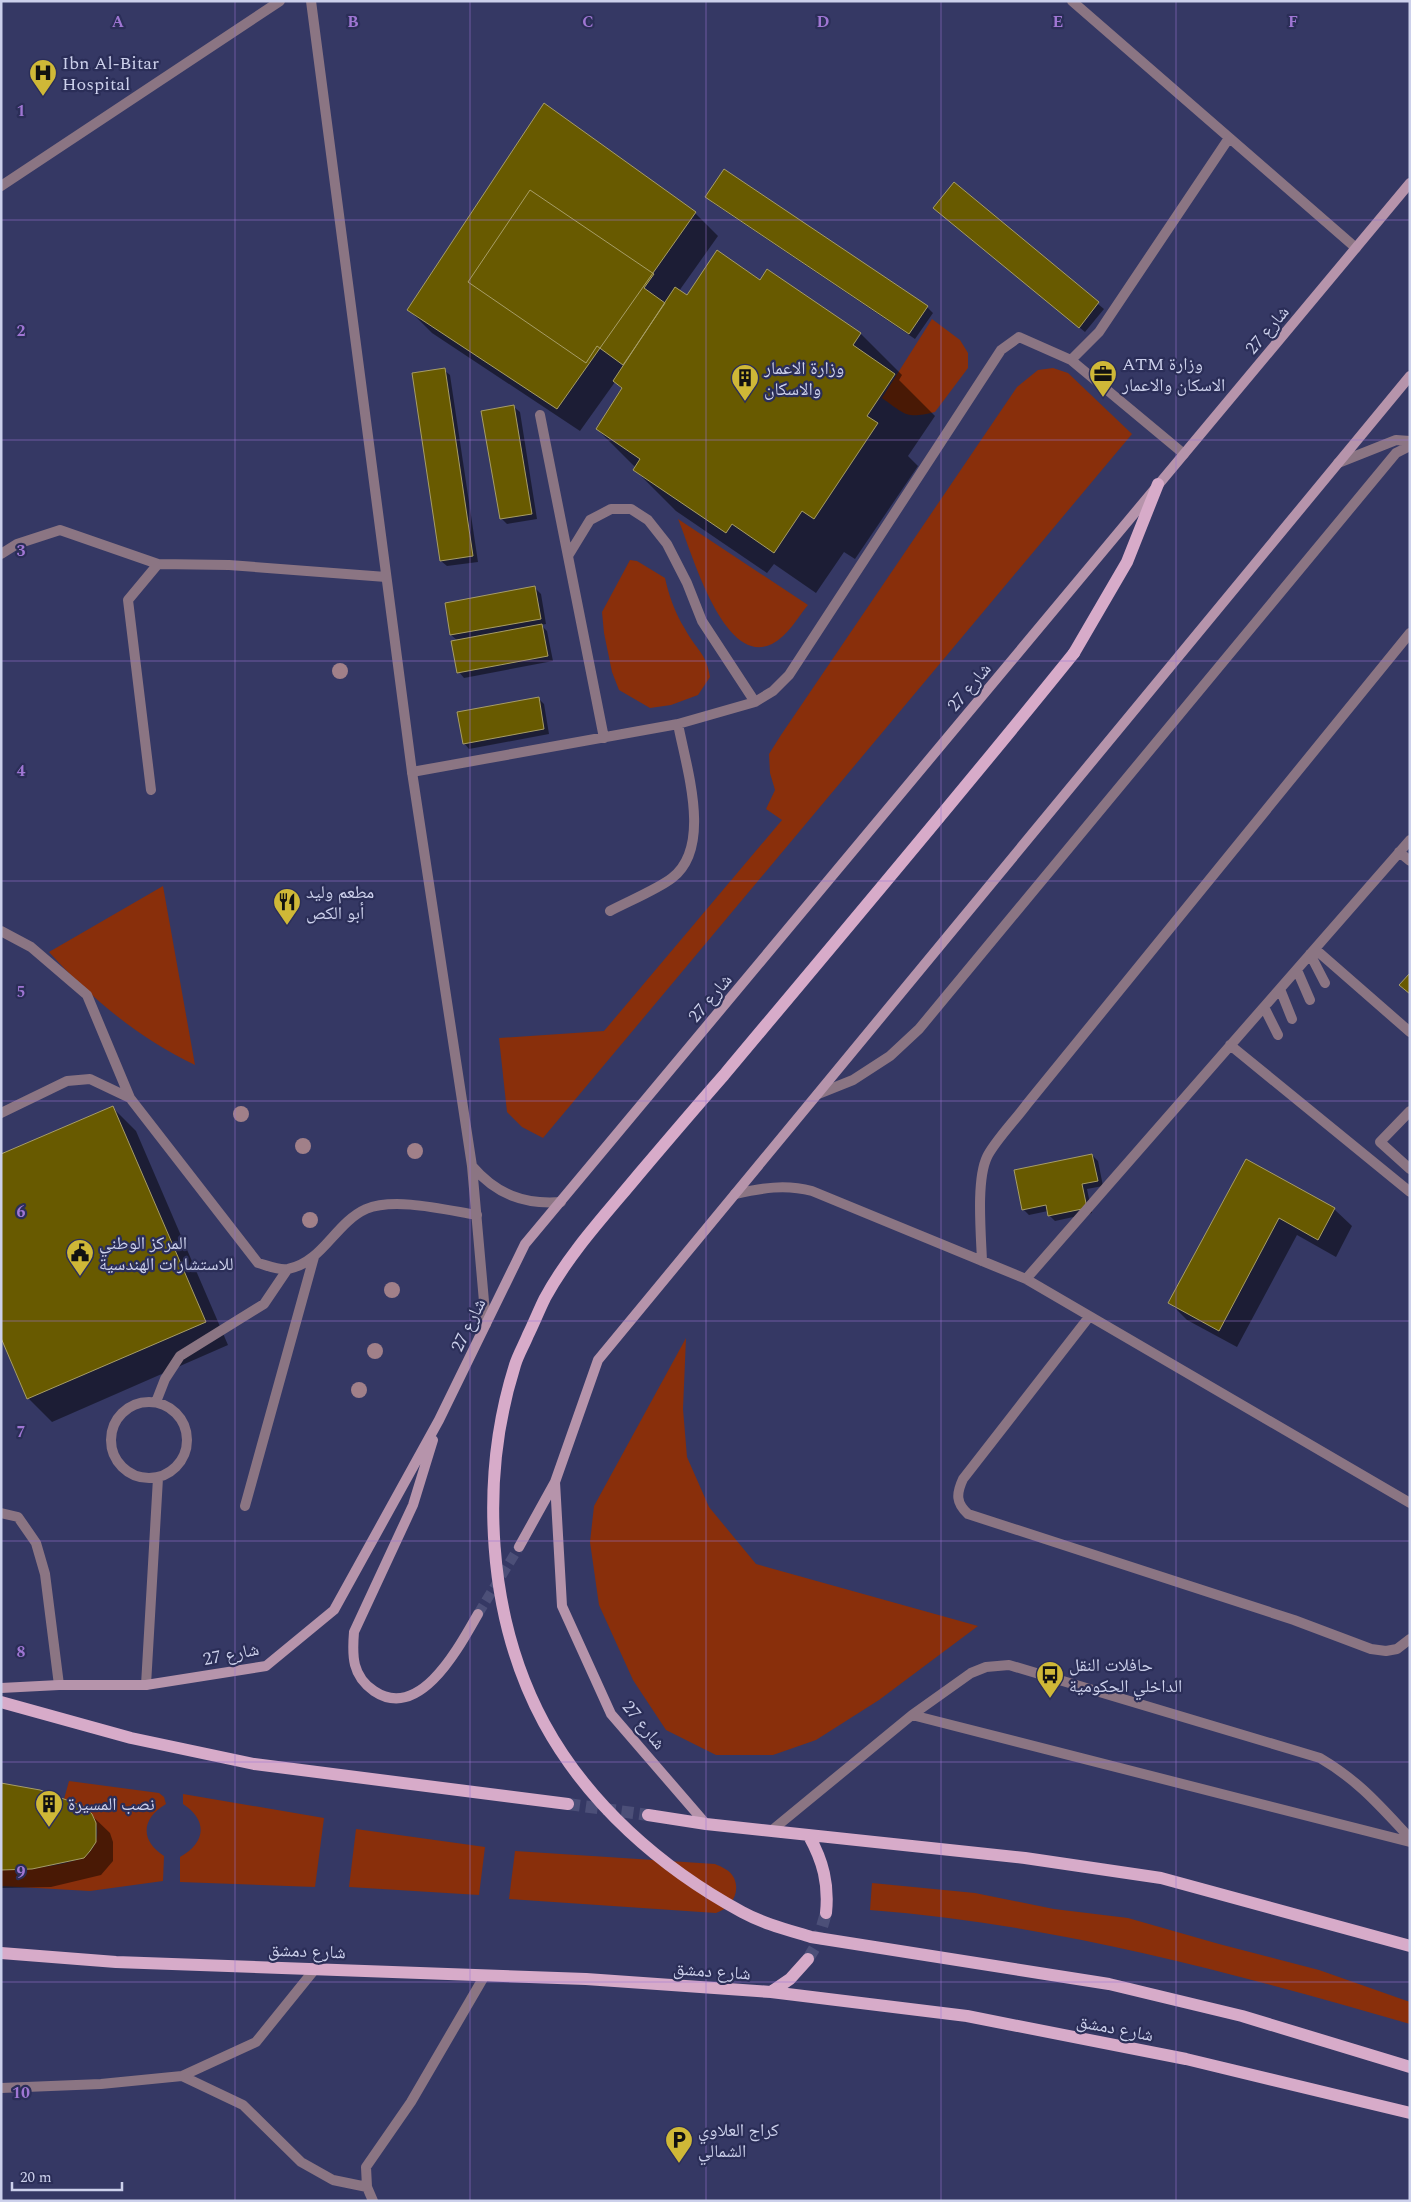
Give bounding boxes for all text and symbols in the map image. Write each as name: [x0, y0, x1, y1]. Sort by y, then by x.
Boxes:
text: A: [112, 10, 125, 34]
text: B: [347, 10, 359, 34]
text: C: [582, 10, 594, 34]
text: D: [817, 10, 830, 34]
text: E: [1053, 10, 1063, 34]
text: F: [1288, 10, 1298, 34]
place label: Ibn Al-Bitar Hospital: [62, 50, 159, 98]
hospital icon: Ibn Al-Bitar Hospital: [28, 58, 58, 97]
text: 1: [17, 99, 25, 123]
street label: شارع 27: [1239, 300, 1296, 361]
text: 2: [17, 319, 26, 343]
place label: ATM وزارة الاسكان والاعمار: [1121, 351, 1225, 399]
place label: وزارة الاعمار والاسكان: [763, 355, 844, 403]
office icon: ATM وزارة الاسكان والاعمار: [1088, 359, 1118, 398]
building icon: وزارة الاعمار والاسكان: [730, 363, 760, 402]
text: 3: [17, 539, 26, 563]
street label: شارع 27: [941, 657, 998, 718]
text: 4: [17, 759, 26, 783]
place label: مطعم وليد أبو الكص: [306, 879, 374, 927]
restaurant icon: مطعم وليد أبو الكص: [272, 887, 302, 926]
street label: شارع 27: [682, 968, 739, 1029]
text: 5: [17, 980, 25, 1004]
text: 6: [17, 1200, 26, 1224]
place label: المركز الوطني للاستشارات الهندسية: [99, 1230, 233, 1278]
public building icon: المركز الوطني للاستشارات الهندسية: [65, 1238, 95, 1277]
street label: شارع 27: [444, 1294, 493, 1357]
text: 7: [17, 1420, 26, 1444]
street label: شارع 27: [201, 1636, 262, 1673]
text: 8: [17, 1640, 26, 1664]
place label: حافلات النقل الداخلي الحكومية: [1069, 1652, 1182, 1701]
bus stop icon: حافلات النقل الداخلي الحكومية: [1035, 1660, 1065, 1699]
street label: شارع 27: [615, 1695, 672, 1756]
building icon: نصب المسيرة: [34, 1789, 64, 1828]
place label: نصب المسيرة: [68, 1791, 155, 1818]
text: 9: [17, 1860, 26, 1884]
street label: شارع دمشق: [268, 1937, 346, 1966]
street label: شارع دمشق: [672, 1955, 752, 1988]
street label: شارع دمشق: [1074, 2008, 1156, 2049]
text: 10: [12, 2081, 30, 2105]
place label: كراج العلاوي الشمالي: [698, 2117, 780, 2166]
parking icon: كراج العلاوي الشمالي: [664, 2125, 694, 2164]
scale bar: [12, 2160, 122, 2192]
text: 20 m: [20, 2166, 52, 2189]

